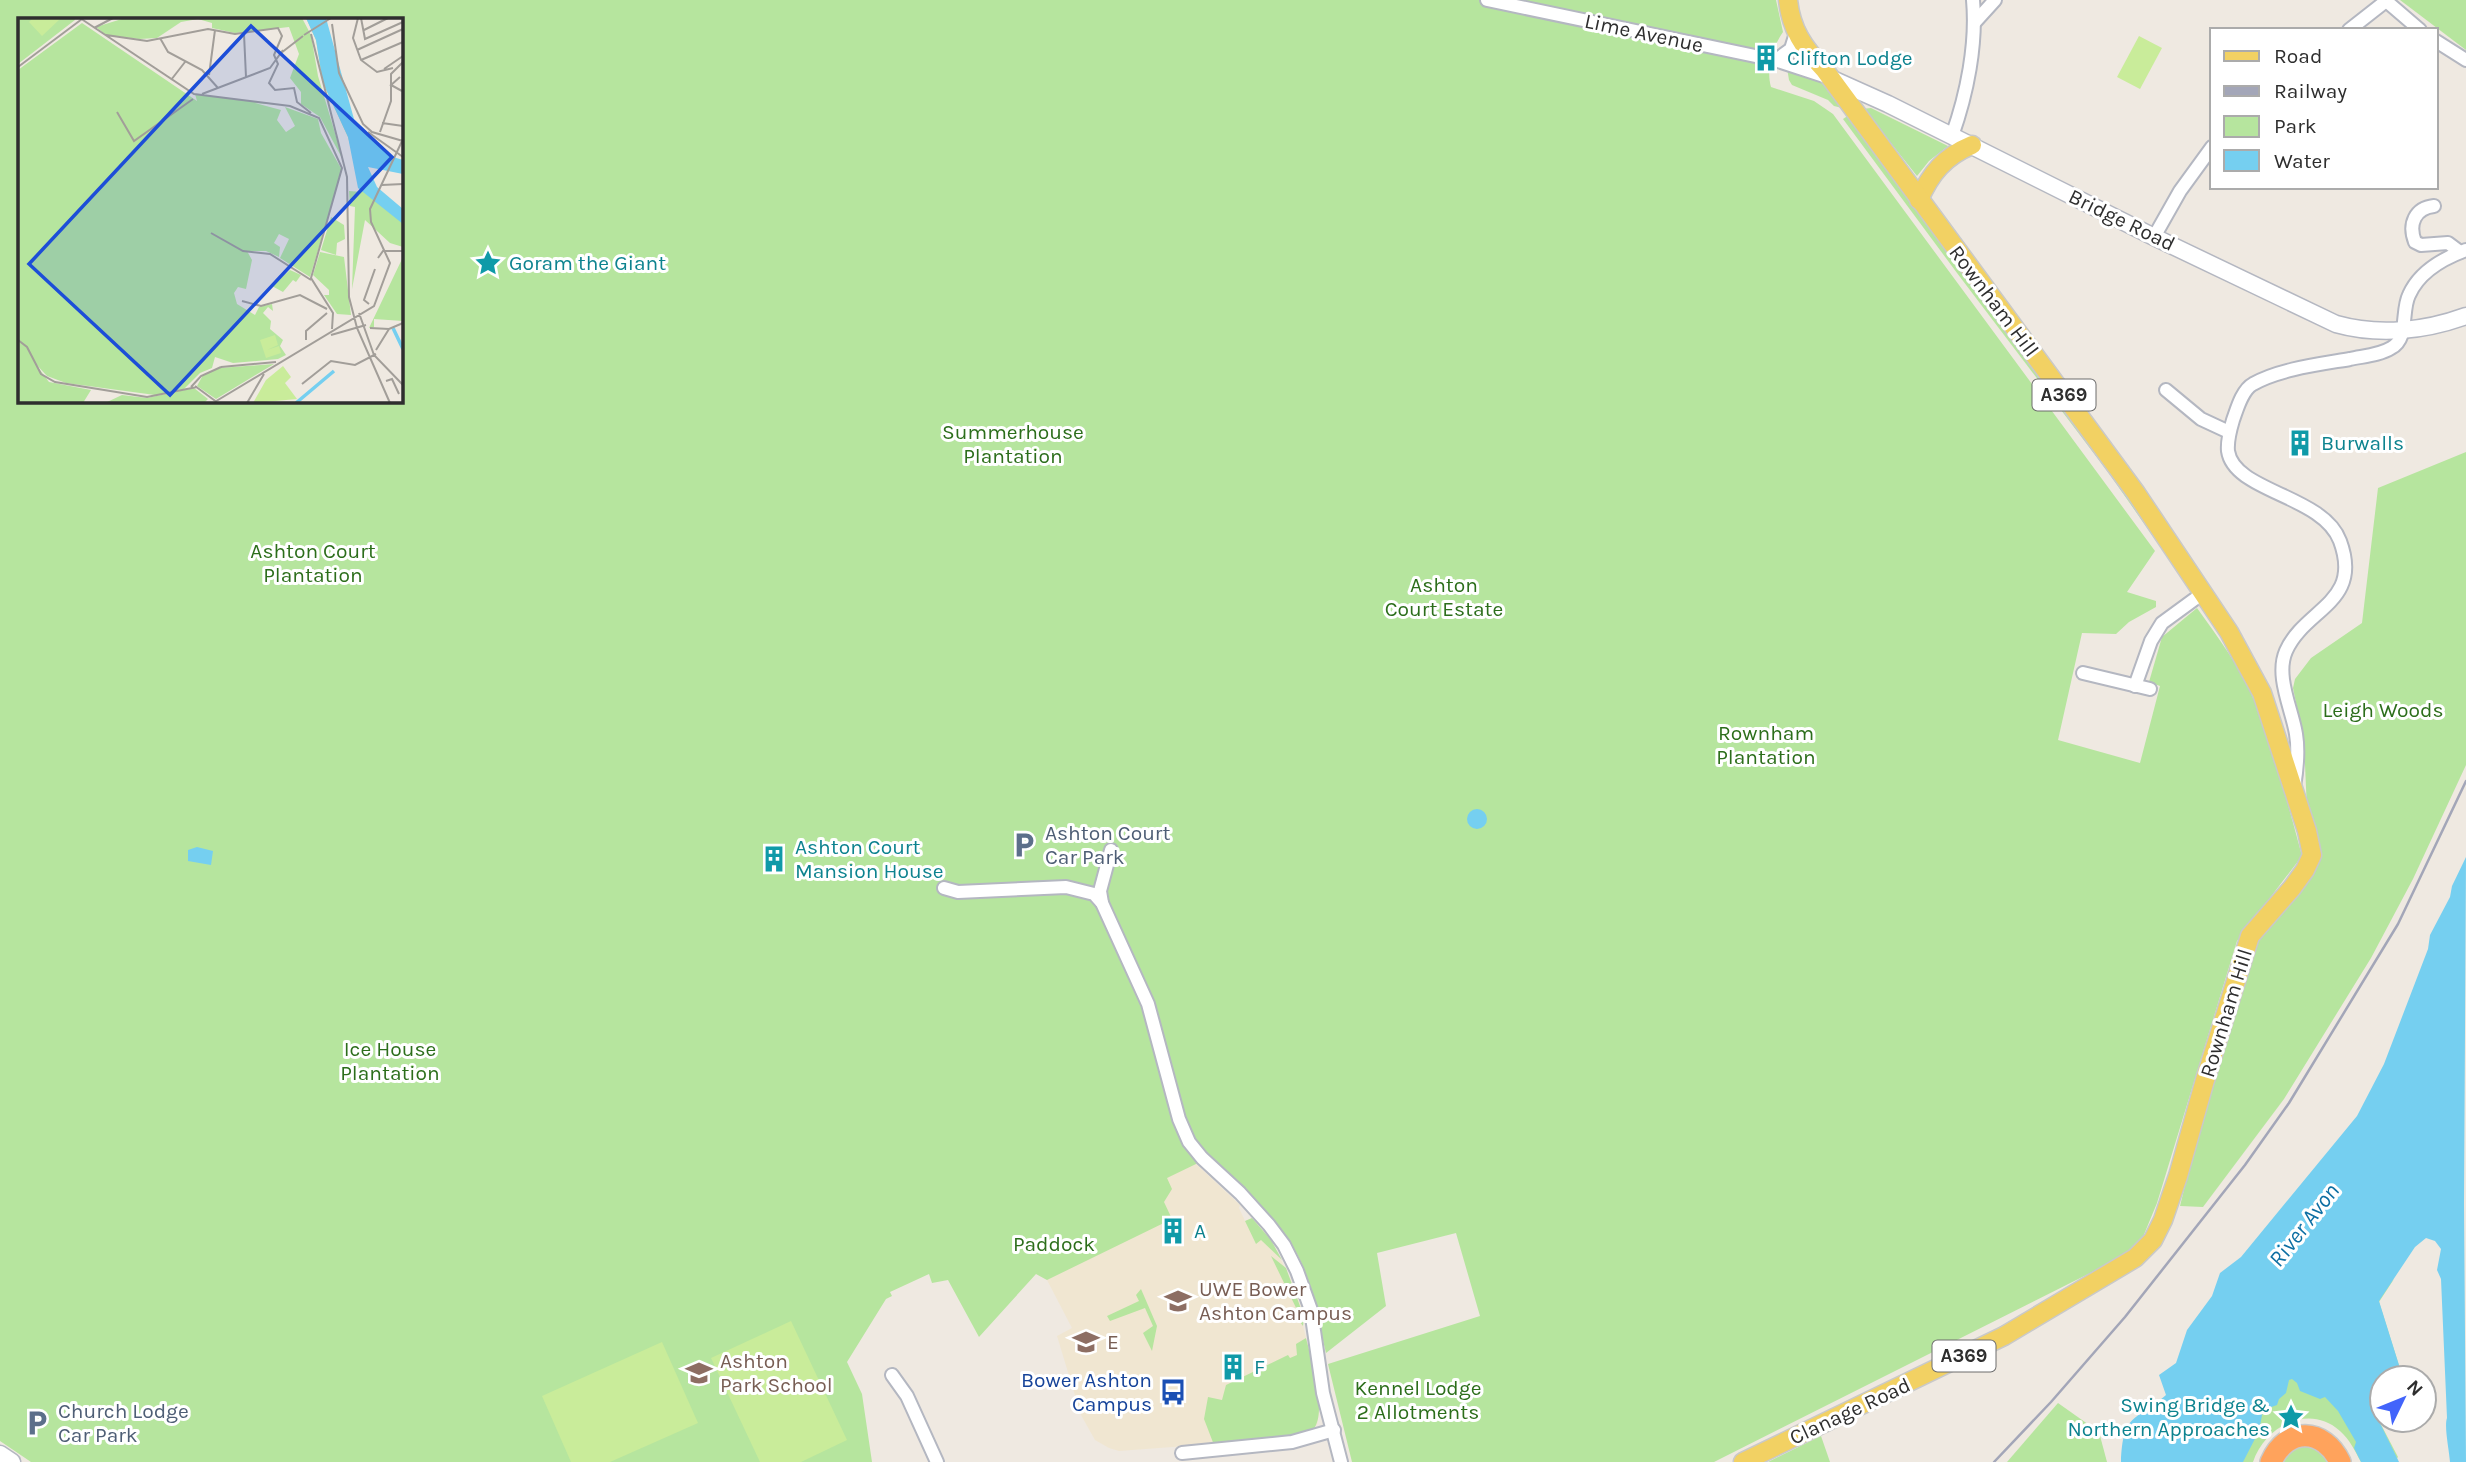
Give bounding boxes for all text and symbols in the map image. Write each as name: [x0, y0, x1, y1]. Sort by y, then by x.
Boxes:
street label: Lime Avenue: [1583, 9, 1705, 57]
inset map: [18, 18, 402, 402]
legend: [2210, 28, 2438, 189]
building icon: Clifton Lodge: [1751, 43, 1781, 73]
text: Road: [2274, 44, 2322, 68]
place label: Clifton Lodge: [1787, 46, 1913, 70]
text: Railway: [2274, 79, 2347, 103]
text: Park: [2274, 114, 2317, 138]
text: Water: [2274, 149, 2330, 173]
street label: Bridge Road: [2065, 184, 2179, 256]
street label: Rownham Hill: [1944, 241, 2044, 361]
place icon: Goram the Giant: [473, 248, 503, 278]
place label: Goram the Giant: [509, 251, 666, 275]
road number: A369: [2032, 380, 2096, 410]
park label: Summerhouse Plantation: [942, 420, 1084, 468]
building icon: Burwalls: [2285, 428, 2315, 458]
place label: Burwalls: [2321, 431, 2404, 455]
park label: Ashton Court Plantation: [250, 539, 376, 587]
park label: Ashton Court Estate: [1385, 573, 1503, 621]
park label: Leigh Woods: [2323, 698, 2443, 722]
park label: Rownham Plantation: [1716, 721, 1816, 769]
place label: Ashton Court Car Park: [1045, 821, 1170, 869]
parking icon: Ashton Court Car Park: [1009, 830, 1039, 860]
place label: Ashton Court Mansion House: [795, 835, 944, 883]
building icon: Ashton Court Mansion House: [759, 844, 789, 874]
street label: Rownham Hill: [2195, 946, 2257, 1080]
park label: Ice House Plantation: [340, 1037, 440, 1085]
water label: River Avon: [2263, 1178, 2345, 1272]
building icon: A: [1158, 1216, 1188, 1246]
place label: A: [1194, 1219, 1206, 1243]
park label: Paddock: [1013, 1232, 1095, 1256]
place label: UWE Bower Ashton Campus: [1199, 1277, 1352, 1325]
school or university icon: UWE Bower Ashton Campus: [1163, 1286, 1193, 1316]
school or university icon: E: [1071, 1327, 1101, 1357]
place label: E: [1107, 1330, 1119, 1354]
road number: A369: [1932, 1340, 1996, 1372]
place label: Ashton Park School: [720, 1349, 833, 1397]
building icon: F: [1218, 1352, 1248, 1382]
place label: F: [1254, 1355, 1265, 1379]
school or university icon: Ashton Park School: [684, 1358, 714, 1388]
north arrow: [2368, 1364, 2438, 1434]
place label: Bower Ashton Campus: [1021, 1368, 1152, 1416]
street label: Clanage Road: [1786, 1373, 1914, 1449]
park label: Kennel Lodge 2 Allotments: [1355, 1376, 1481, 1424]
text: N: [2402, 1376, 2427, 1401]
bus stop icon: Bower Ashton Campus: [1158, 1377, 1188, 1407]
place label: Swing Bridge & Northern Approaches: [2067, 1393, 2270, 1441]
place label: Church Lodge Car Park: [58, 1399, 189, 1447]
place icon: Swing Bridge & Northern Approaches: [2276, 1402, 2306, 1432]
parking icon: Church Lodge Car Park: [22, 1408, 52, 1438]

